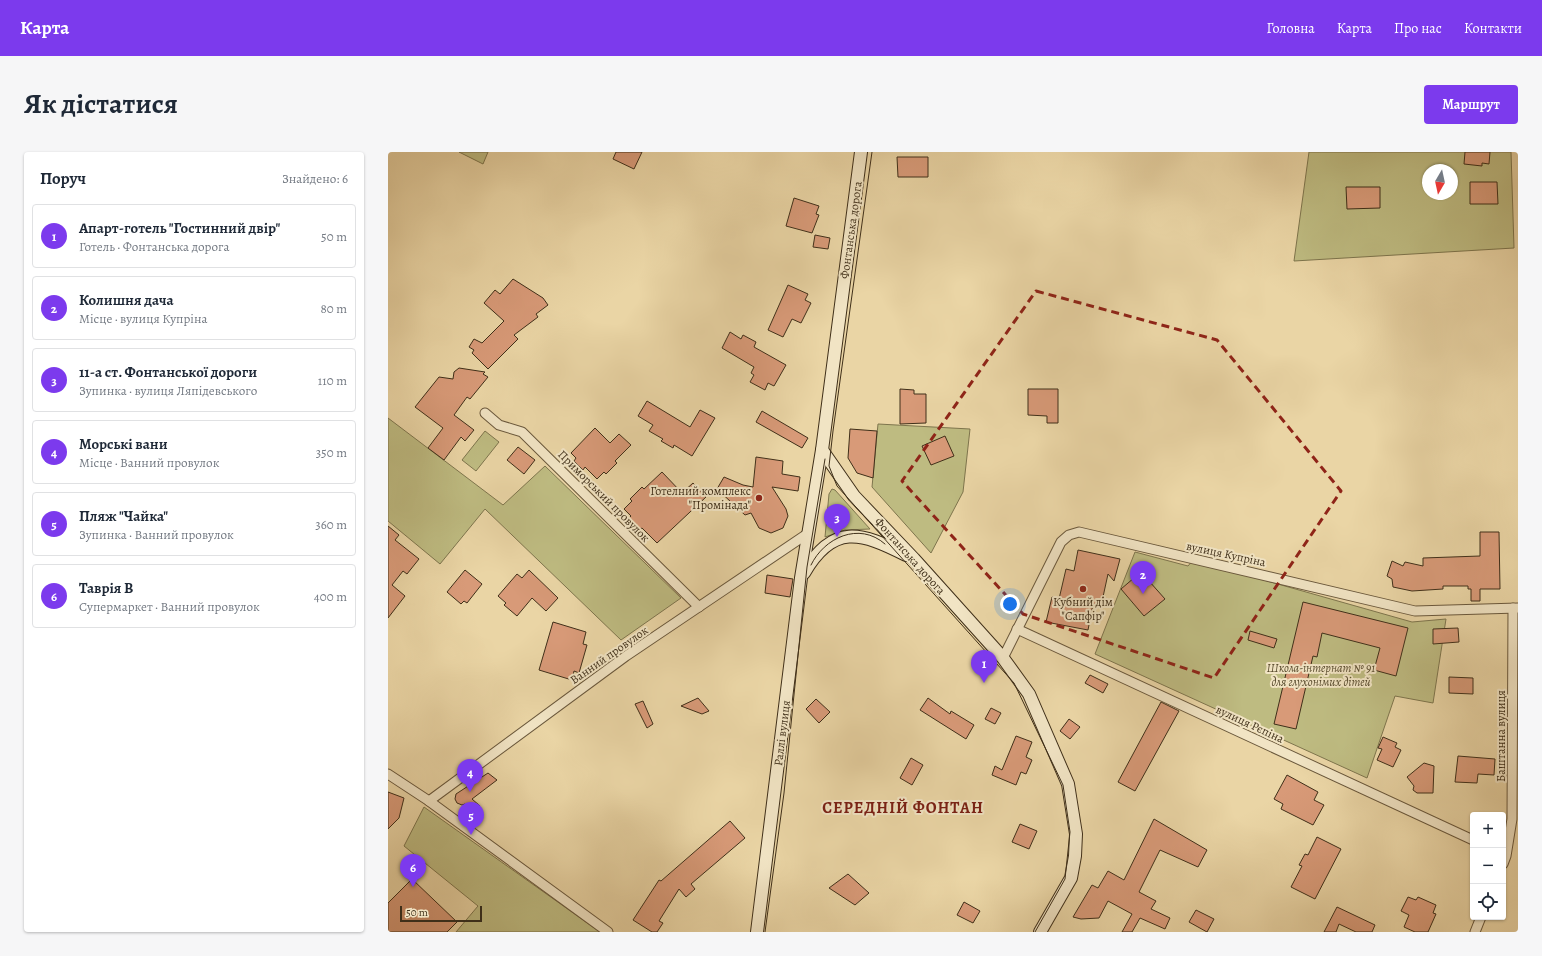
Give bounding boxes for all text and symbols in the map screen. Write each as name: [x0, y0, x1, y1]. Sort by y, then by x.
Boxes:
text: Карта: [20, 15, 69, 41]
text: Головна: [1266, 19, 1315, 38]
text: Карта: [1337, 19, 1372, 38]
text: Про нас: [1394, 19, 1442, 38]
text: Контакти: [1464, 19, 1522, 38]
text: Як дістатися: [24, 85, 178, 123]
button: Маршрут: [1424, 85, 1518, 124]
north arrow: [1422, 164, 1458, 200]
text: Поруч: [40, 167, 86, 190]
text: Знайдено: 6: [282, 170, 348, 187]
street label: Фонтанська дорога: [836, 180, 866, 280]
text: Апарт-готель "Гостинний двір": [79, 218, 280, 238]
text: 1: [52, 228, 56, 245]
text: 50 m: [321, 228, 347, 245]
text: Готель · Фонтанська дорога: [79, 238, 229, 255]
text: Колишня дача: [79, 290, 174, 310]
text: 2: [51, 300, 57, 317]
text: 80 m: [320, 300, 347, 317]
text: Місце · вулиця Купріна: [79, 310, 208, 327]
text: 11-а ст. Фонтанської дороги: [79, 362, 257, 382]
text: 3: [51, 372, 57, 389]
text: 110 m: [318, 372, 347, 389]
text: Зупинка · вулиця Ляпідевського: [79, 382, 257, 399]
text: Морські вани: [79, 434, 168, 454]
text: 4: [51, 444, 57, 461]
text: 350 m: [316, 444, 347, 461]
street label: Приморський провулок: [555, 447, 653, 545]
text: Місце · Ванний провулок: [79, 454, 219, 471]
place label: Готелний комплекс "Промінада": [650, 483, 751, 513]
marker: Готелний комплекс "Промінада": [754, 493, 764, 503]
pin: 3: [824, 504, 850, 537]
text: Пляж "Чайка": [79, 506, 168, 526]
street label: Фонтанська дорога: [871, 514, 949, 598]
text: 5: [51, 516, 57, 533]
text: 360 m: [315, 516, 347, 533]
text: Зупинка · Ванний провулок: [79, 526, 234, 543]
street label: вулиця Купріна: [1185, 538, 1268, 570]
pin: 2: [1130, 561, 1156, 594]
text: Таврія В: [79, 578, 133, 598]
marker: Кубний дім "Сапфір": [1078, 584, 1088, 594]
text: 6: [51, 588, 57, 605]
text: 400 m: [314, 588, 347, 605]
your location: [1000, 594, 1020, 614]
place label: Кубний дім "Сапфір": [1053, 594, 1113, 624]
text: Супермаркет · Ванний провулок: [79, 598, 260, 615]
street label: Ванний провулок: [567, 622, 651, 688]
pin: 1: [971, 650, 997, 683]
park label: Школа-інтернат № 91 для глухонімих дітей: [1267, 660, 1375, 690]
street label: Баштанна вулиця: [1493, 690, 1509, 782]
street label: Раллі вулиця: [770, 699, 794, 767]
street label: вулиця Рєпіна: [1213, 701, 1287, 747]
pin: 4: [457, 759, 483, 792]
district label: СЕРЕДНІЙ ФОНТАН: [822, 797, 984, 819]
pin: 5: [458, 802, 484, 835]
map controls: [1470, 812, 1506, 920]
button: +: [1470, 812, 1506, 848]
button: −: [1470, 848, 1506, 884]
pin: 6: [400, 854, 426, 887]
button: locate: [1470, 884, 1506, 920]
scale bar: [400, 904, 482, 923]
text: 50 m: [406, 905, 428, 920]

